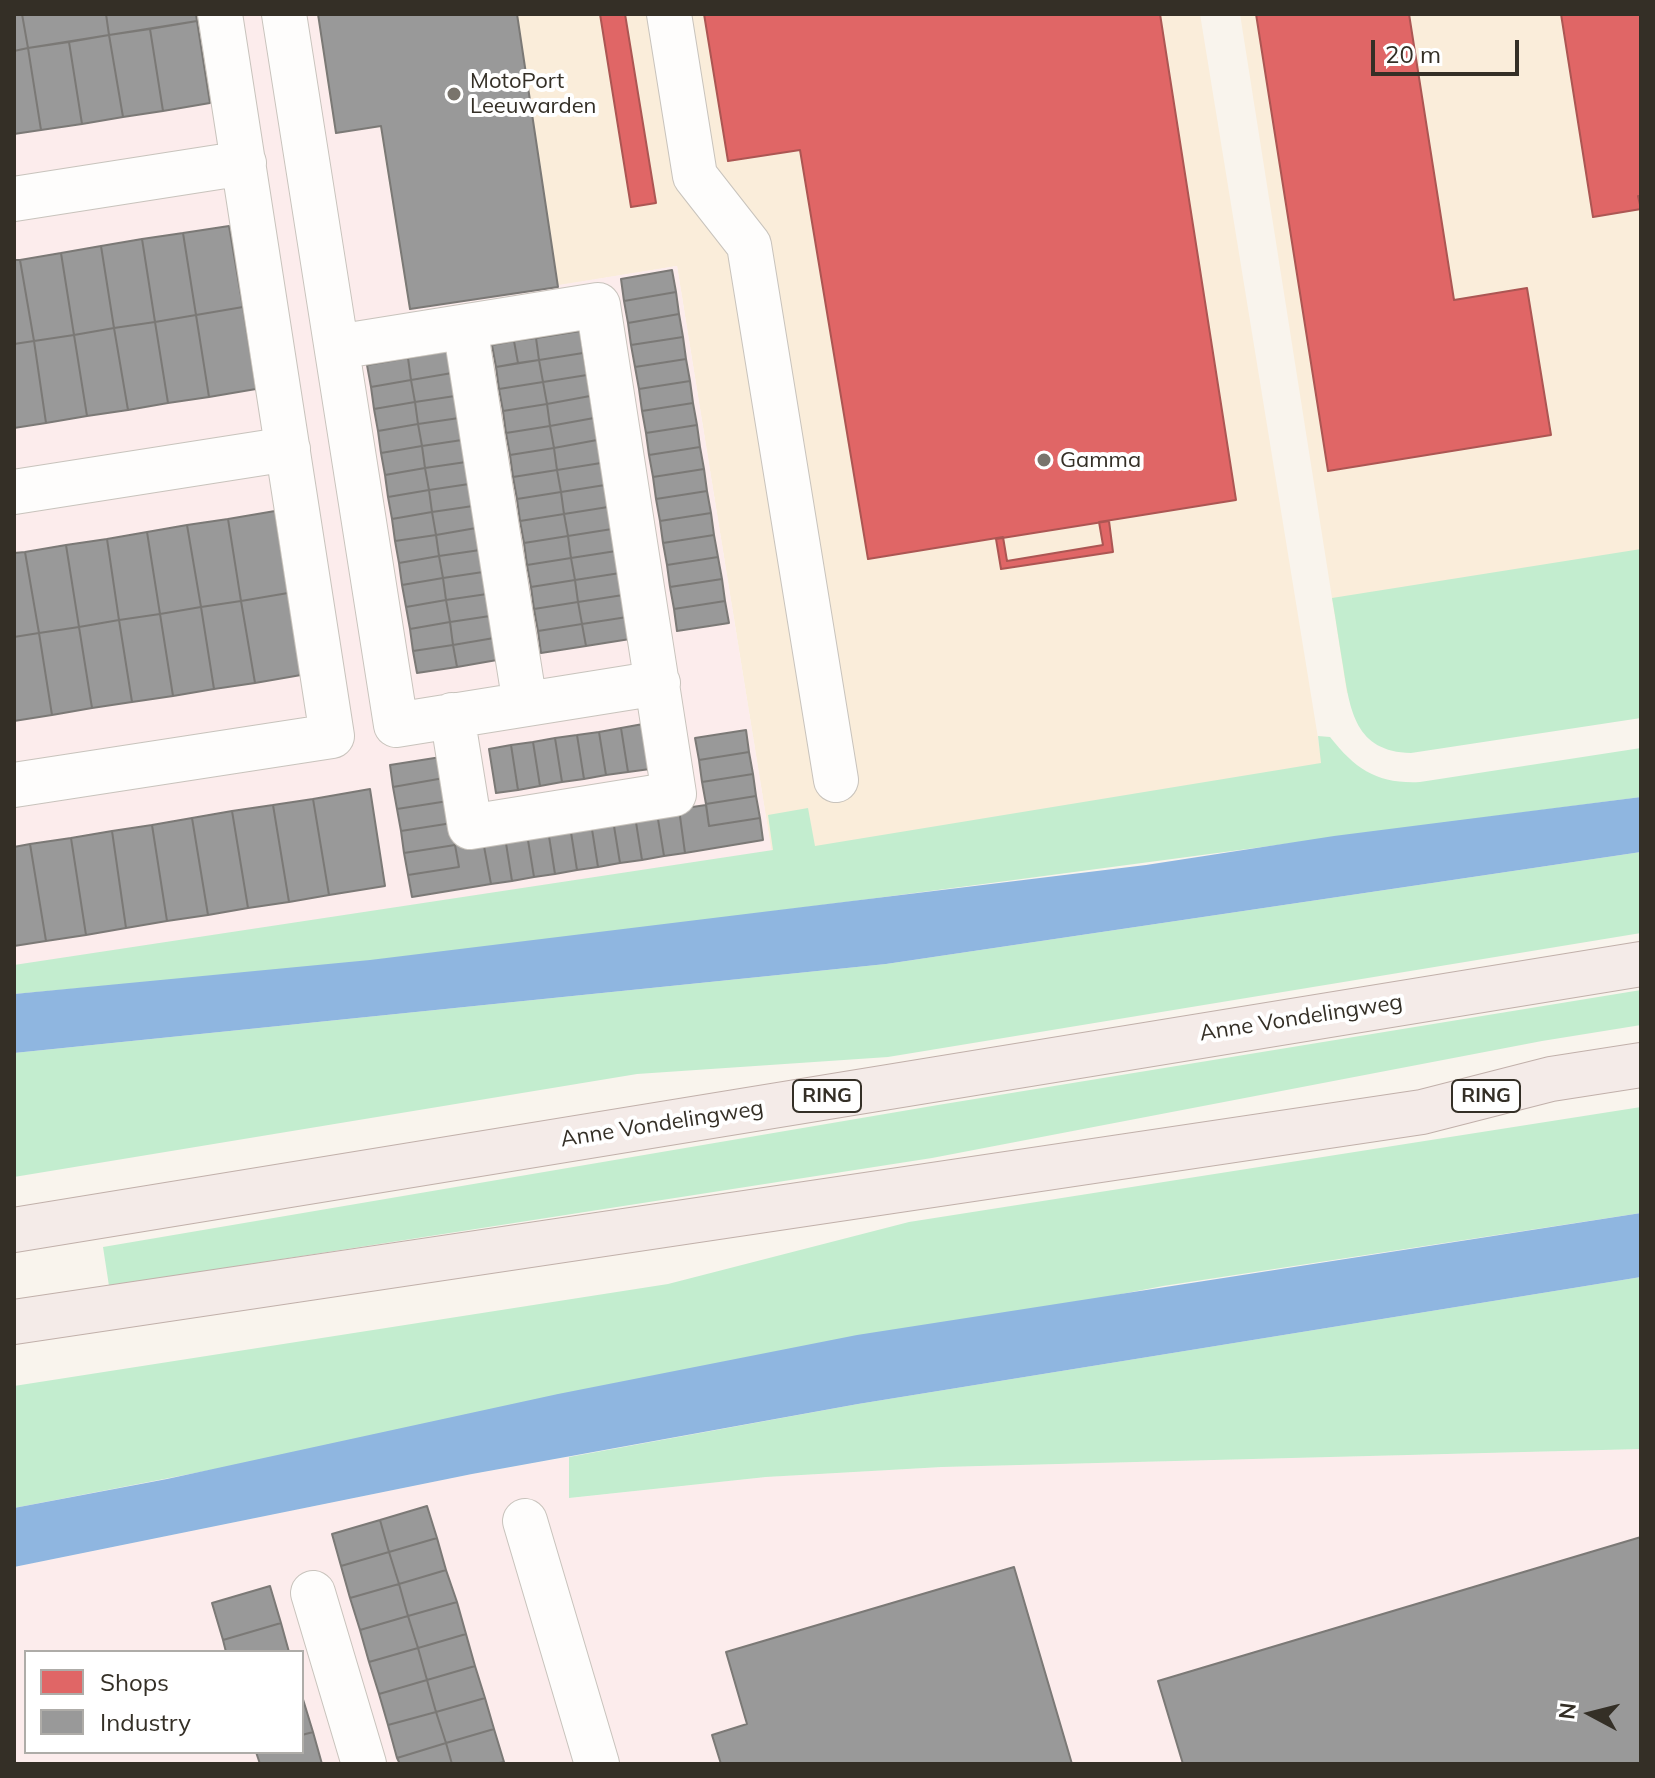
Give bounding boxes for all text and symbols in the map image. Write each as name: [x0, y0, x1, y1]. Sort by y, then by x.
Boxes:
scale bar: [1375, 24, 1523, 74]
text: 20 m: [1385, 39, 1441, 69]
place label: MotoPort Leeuwarden: [470, 68, 597, 120]
marker: MotoPort Leeuwarden: [445, 85, 463, 103]
place label: Gamma: [1060, 447, 1141, 473]
marker: Gamma: [1035, 451, 1053, 469]
street label: Anne Vondelingweg: [1198, 989, 1404, 1047]
road number: RING: [793, 1080, 861, 1112]
road number: RING: [1452, 1080, 1520, 1112]
street label: Anne Vondelingweg: [559, 1095, 765, 1153]
legend: [24, 1650, 304, 1754]
text: Shops: [100, 1667, 169, 1697]
north arrow: [1551, 1674, 1631, 1754]
text: N: [1552, 1701, 1582, 1721]
text: Industry: [100, 1707, 191, 1737]

